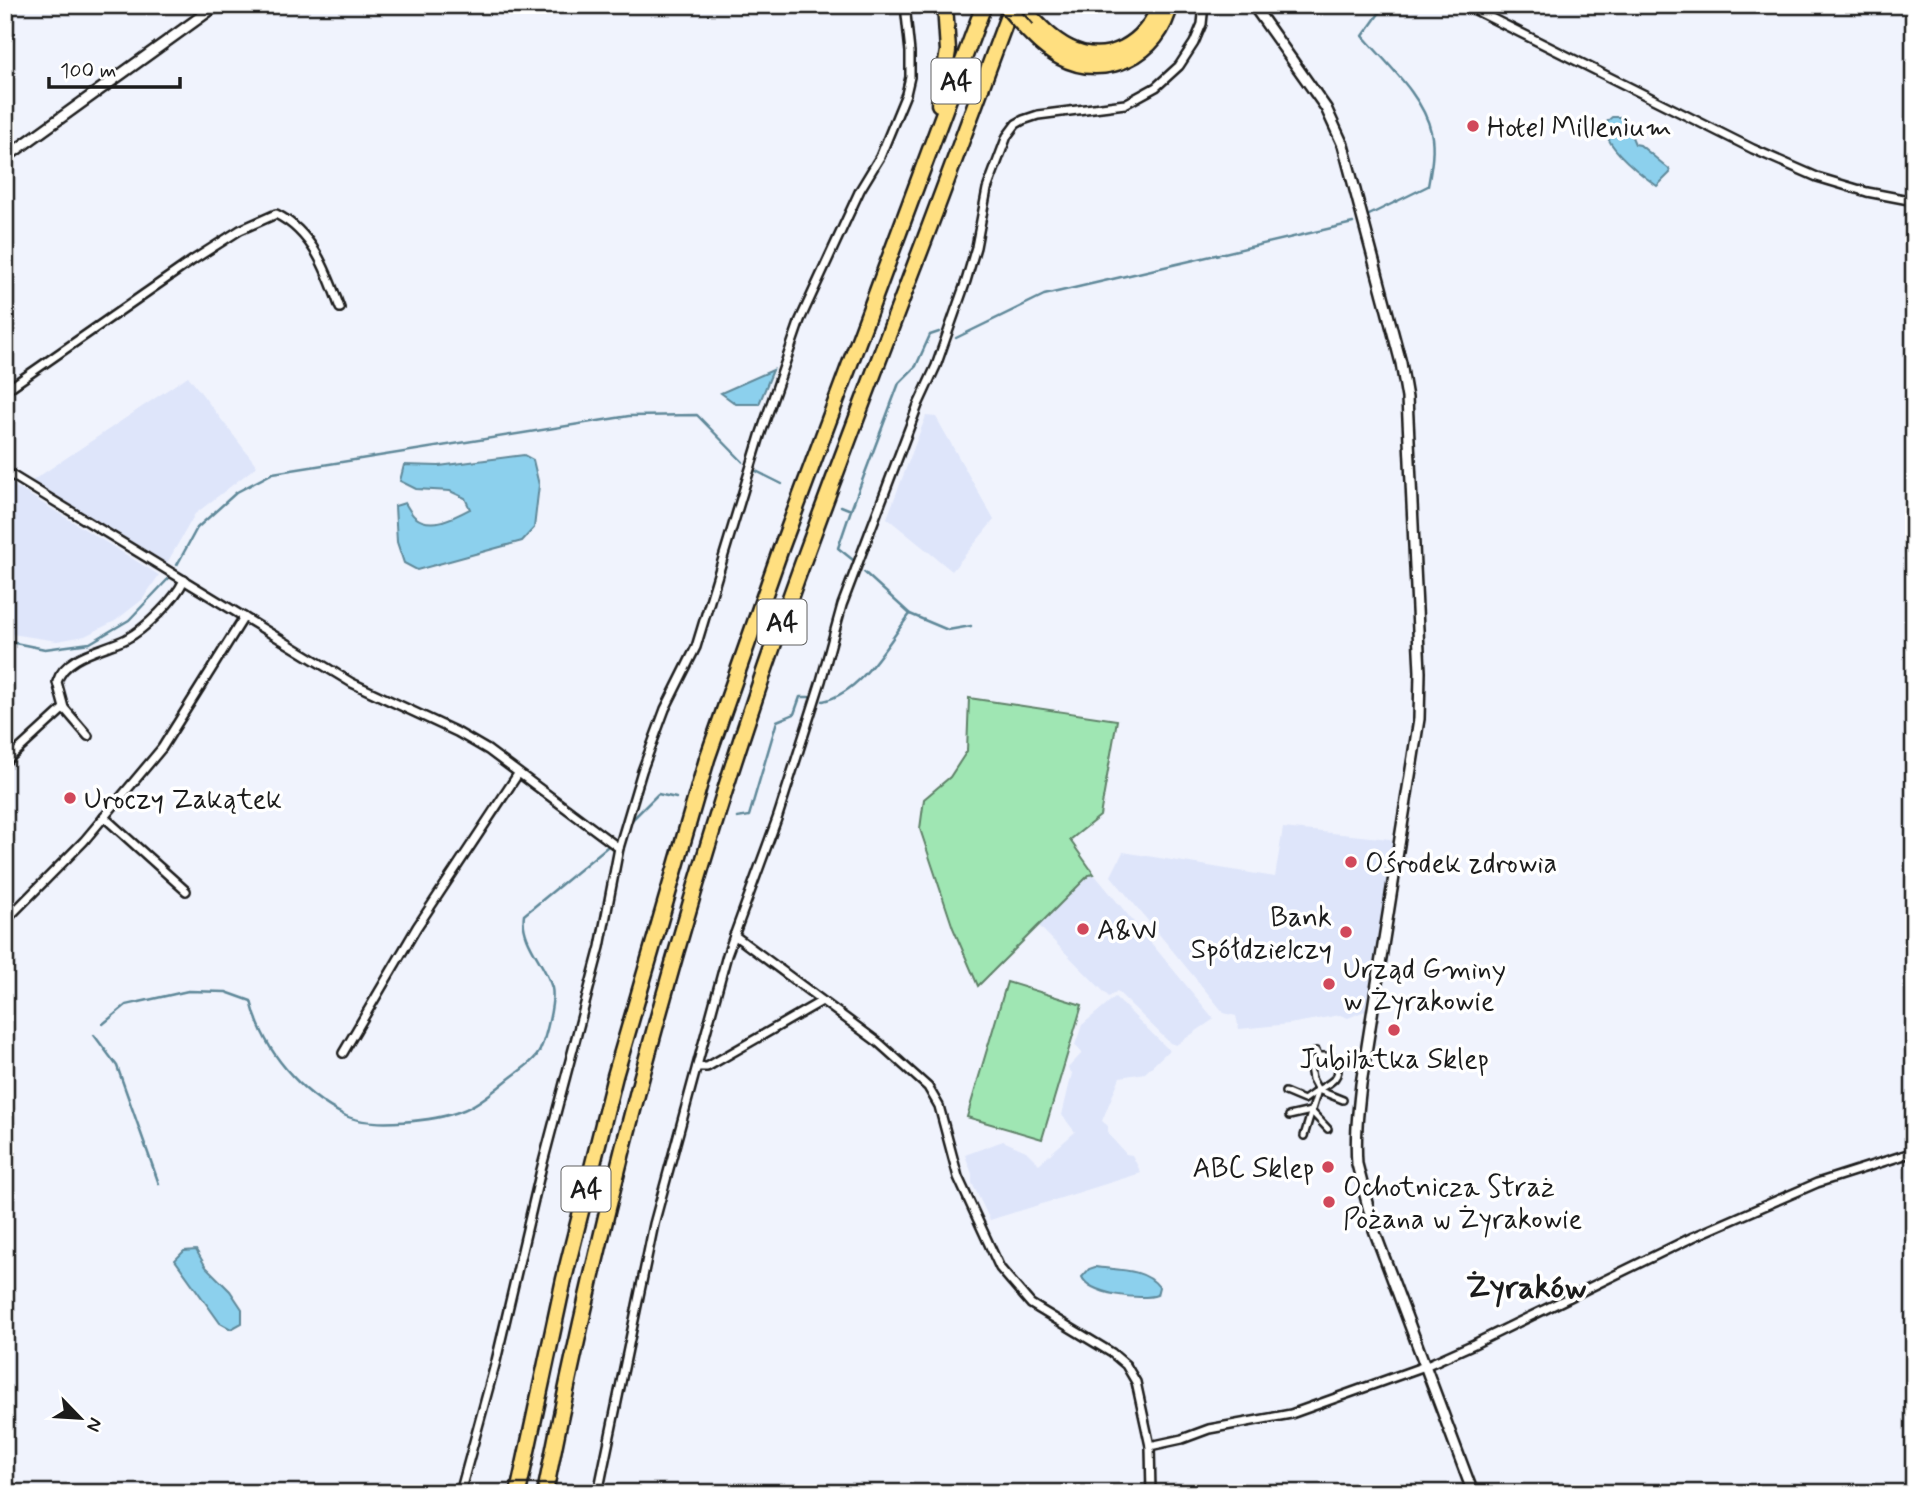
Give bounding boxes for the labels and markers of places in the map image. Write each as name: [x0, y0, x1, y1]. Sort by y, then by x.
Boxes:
place label: Hotel Millenium: [1487, 110, 1672, 147]
marker: Hotel Millenium: [1465, 118, 1481, 134]
place label: Uroczy Zakątek: [84, 782, 282, 819]
marker: Uroczy Zakątek: [62, 790, 78, 806]
place label: Ośrodek zdrowia: [1365, 846, 1557, 883]
marker: Ośrodek zdrowia: [1343, 854, 1359, 870]
place label: Bank Spółdzielczy: [1191, 900, 1332, 969]
place label: A&W: [1097, 913, 1157, 950]
marker: A&W: [1075, 921, 1091, 937]
marker: Bank Spółdzielczy: [1338, 924, 1354, 940]
place label: Urząd Gminy w Żyrakowie: [1343, 952, 1506, 1021]
marker: Urząd Gminy w Żyrakowie: [1321, 976, 1337, 992]
marker: Jubilatka Sklep: [1386, 1022, 1402, 1038]
place label: Jubilatka Sklep: [1299, 1042, 1489, 1079]
place label: ABC Sklep: [1193, 1151, 1314, 1188]
marker: ABC Sklep: [1320, 1159, 1336, 1175]
place label: Ochotnicza Straż Pożana w Żyrakowie: [1343, 1170, 1582, 1239]
marker: Ochotnicza Straż Pożana w Żyrakowie: [1321, 1194, 1337, 1210]

